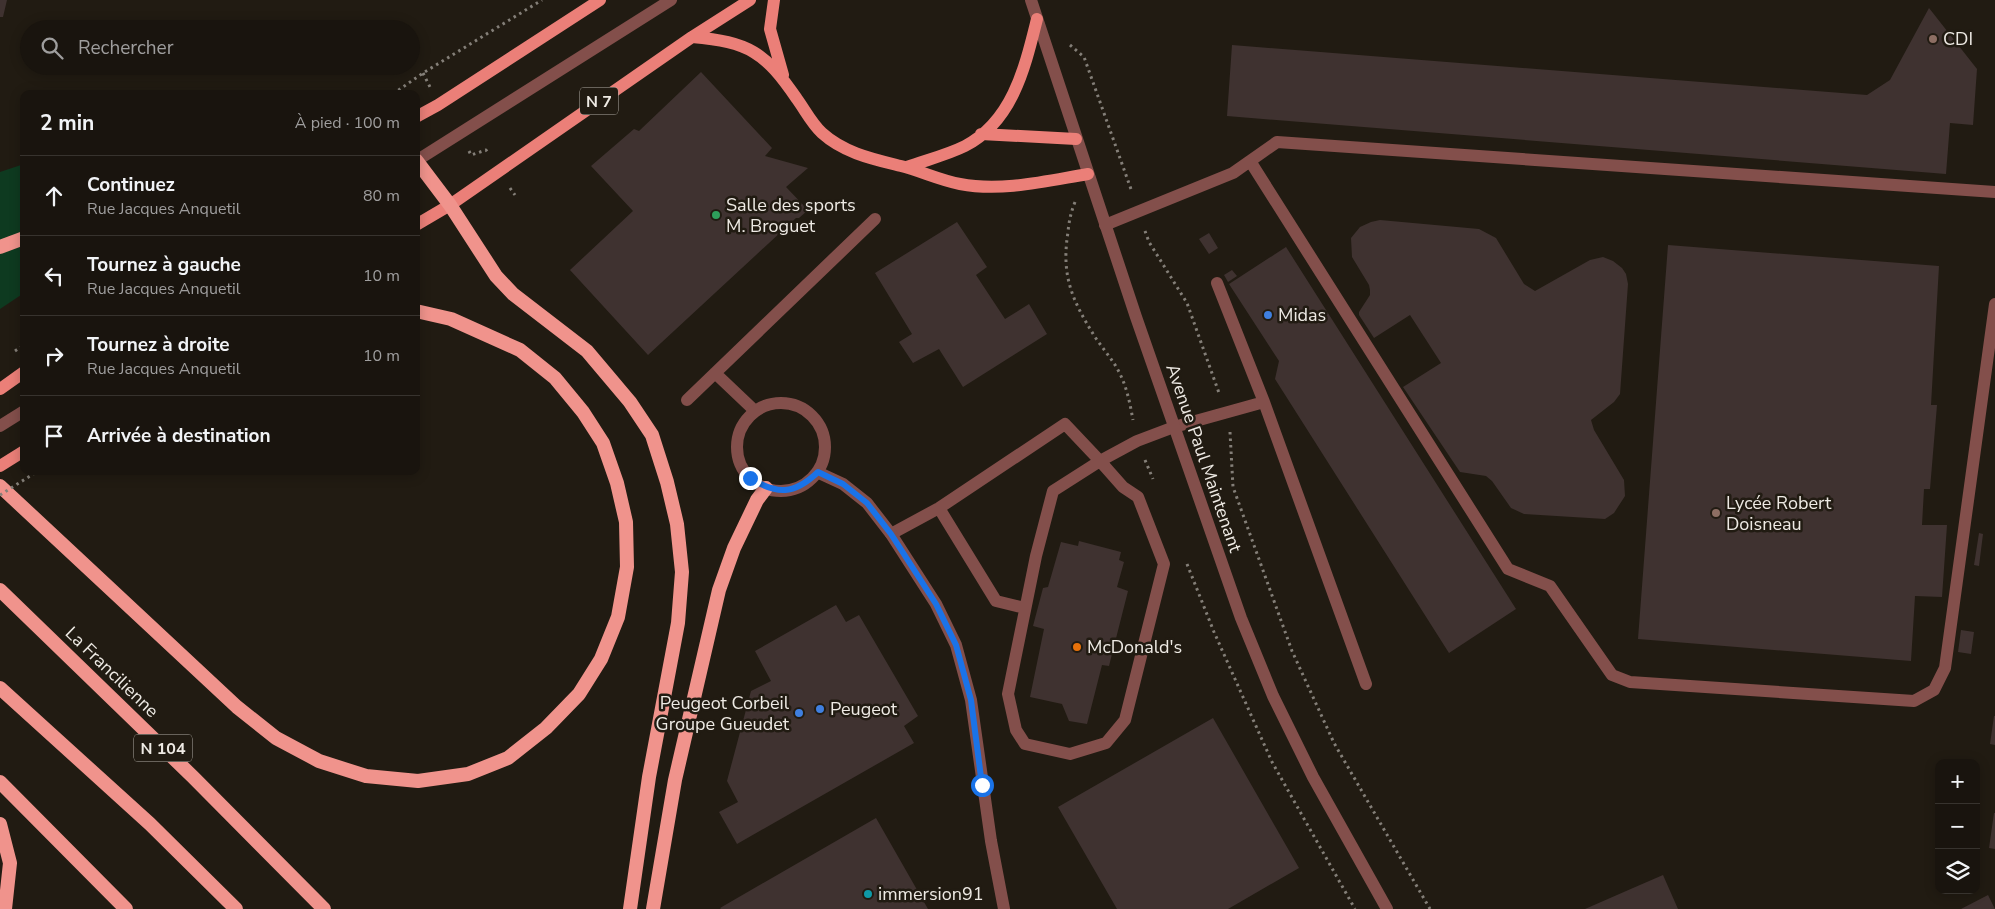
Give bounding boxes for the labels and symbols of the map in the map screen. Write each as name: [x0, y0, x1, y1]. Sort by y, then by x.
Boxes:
place label: CDI: [1943, 27, 1973, 51]
marker: CDI: [1927, 33, 1939, 45]
road number: N 7: [580, 88, 618, 114]
place label: Salle des sports M. Broguet: [726, 193, 856, 238]
marker: Salle des sports M. Broguet: [710, 209, 722, 221]
place label: Midas: [1278, 303, 1326, 327]
marker: Midas: [1262, 309, 1274, 321]
street label: Avenue Paul Maintenant: [1160, 361, 1248, 556]
route end: [739, 467, 762, 490]
place label: Lycée Robert Doisneau: [1726, 491, 1832, 536]
marker: Lycée Robert Doisneau: [1710, 507, 1722, 519]
street label: La Francilienne: [60, 621, 164, 723]
place label: McDonald's: [1087, 635, 1182, 659]
marker: McDonald's: [1071, 641, 1083, 653]
place label: Peugeot Corbeil Groupe Gueudet: [656, 691, 790, 736]
place label: Peugeot: [830, 697, 898, 721]
marker: Peugeot: [814, 703, 826, 715]
marker: Peugeot Corbeil Groupe Gueudet: [793, 707, 805, 719]
road number: N 104: [134, 734, 192, 761]
route start: [971, 774, 994, 797]
place label: immersion91: [878, 882, 984, 906]
marker: immersion91: [862, 888, 874, 900]

